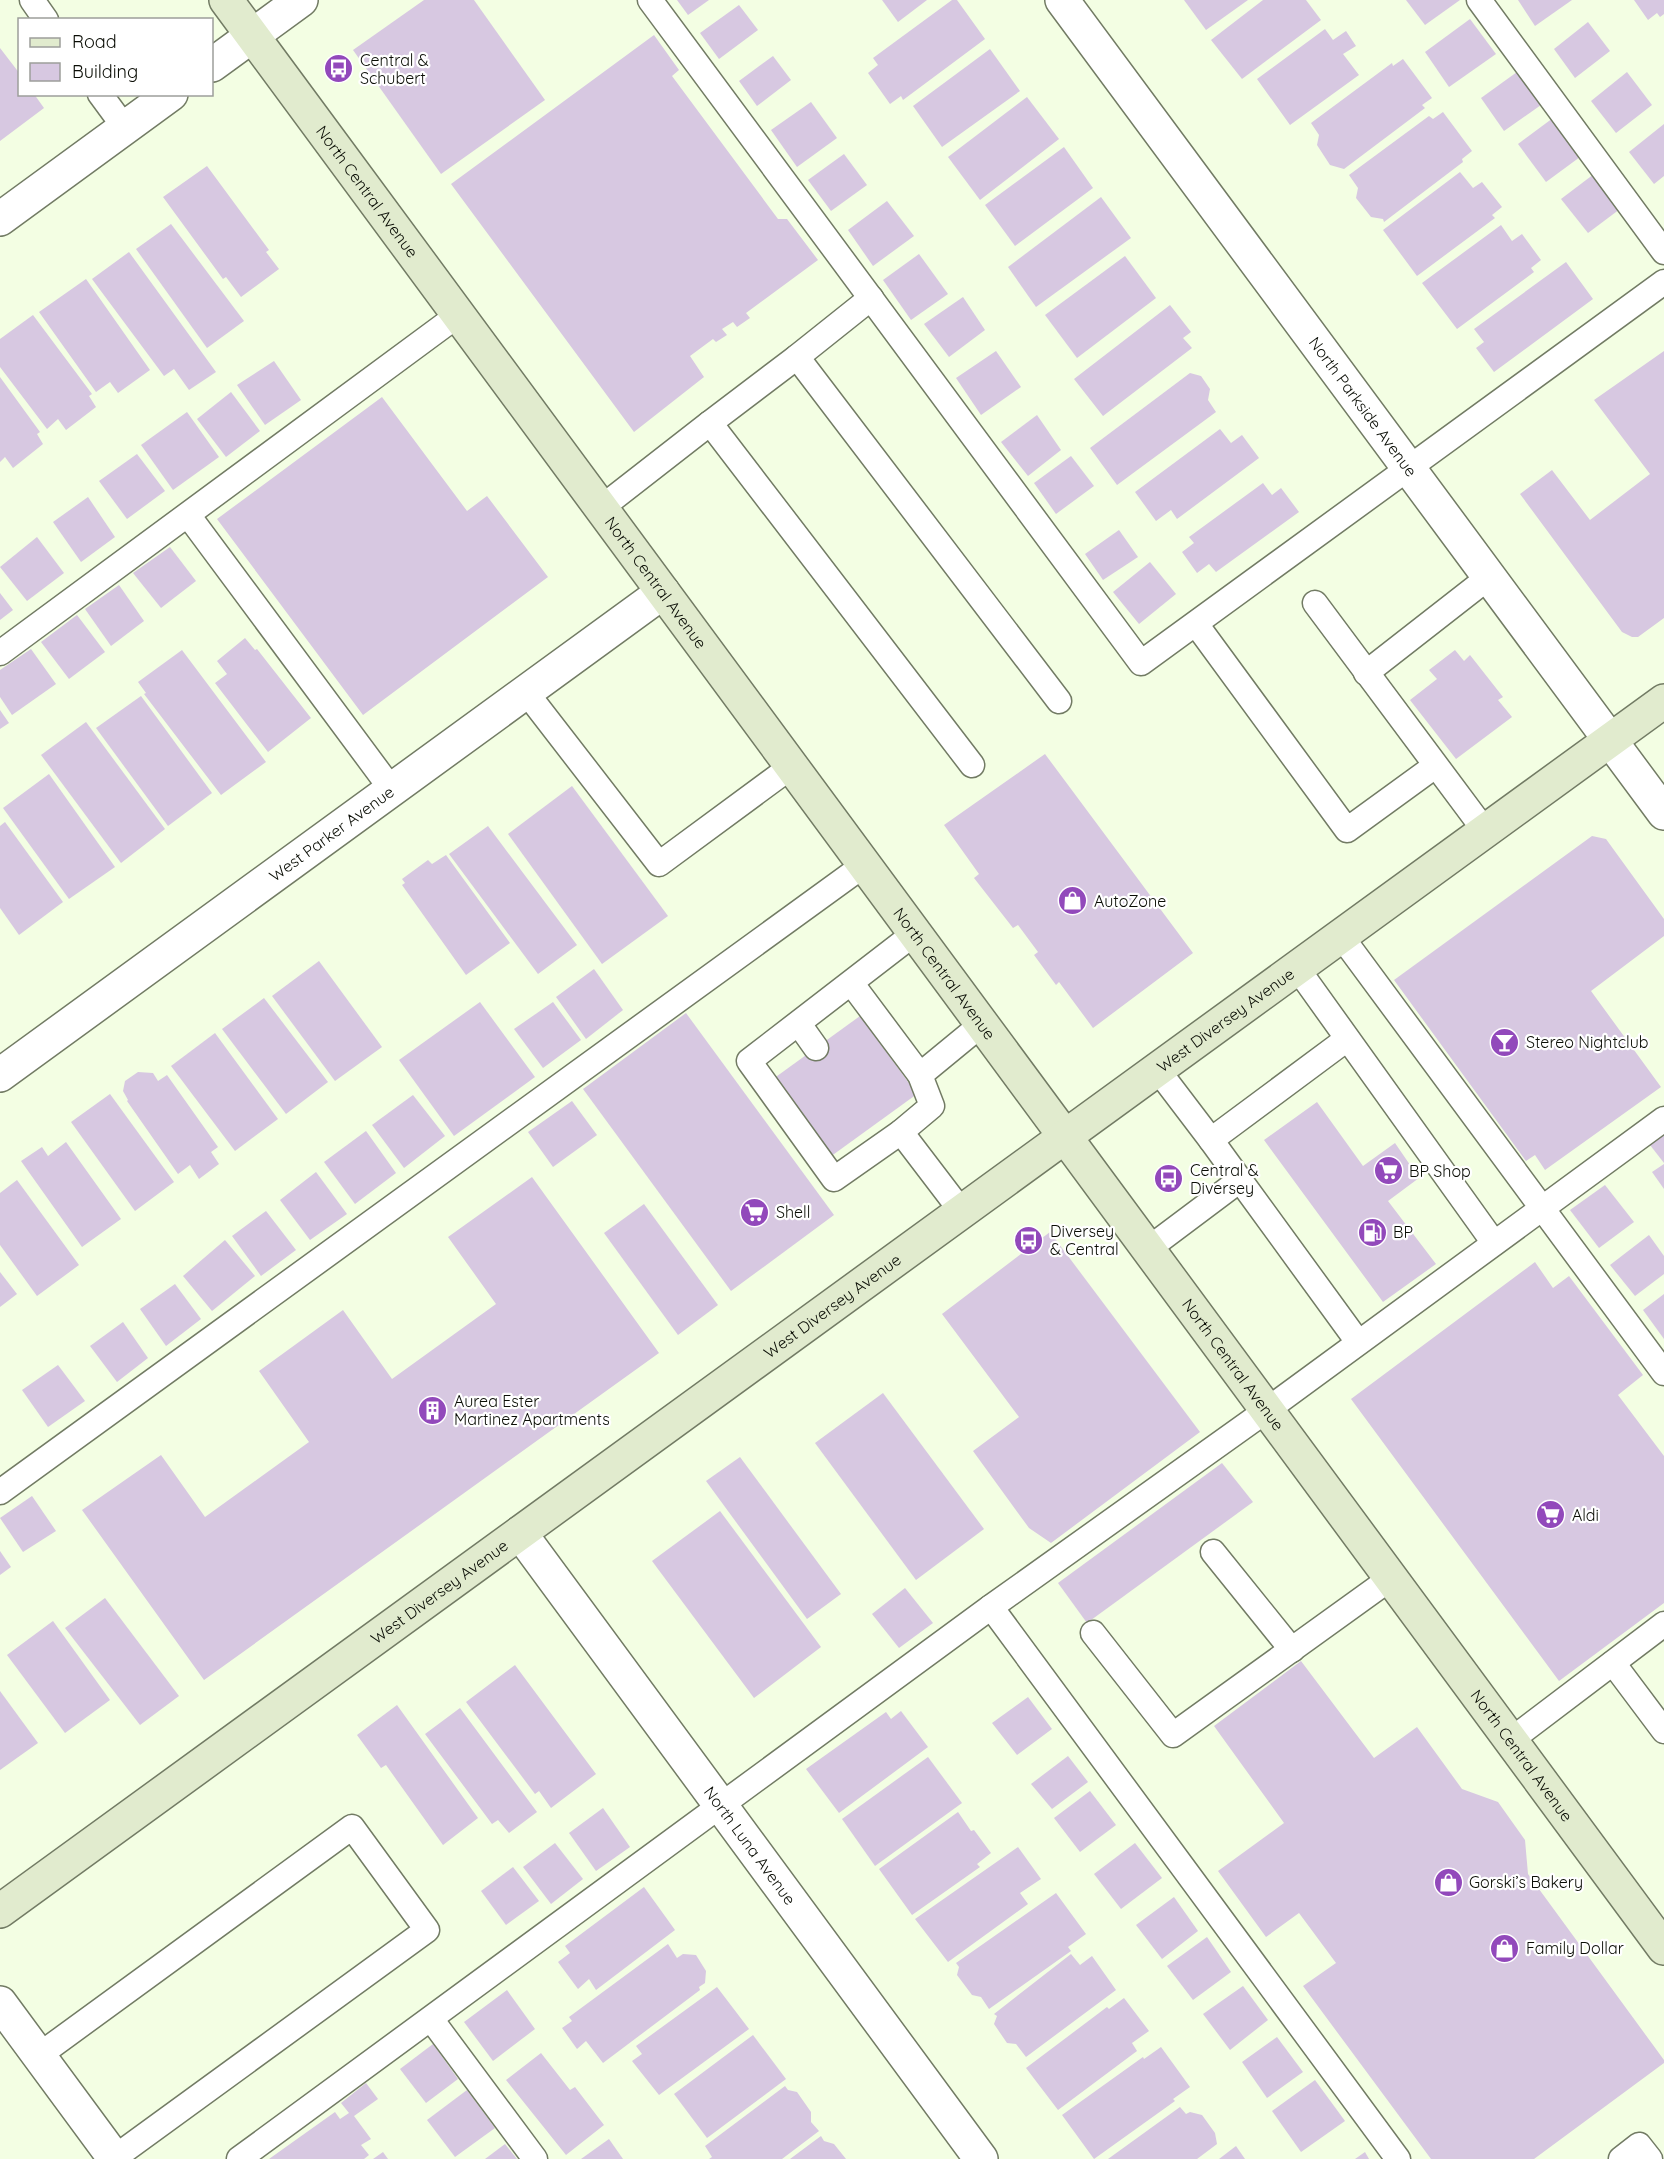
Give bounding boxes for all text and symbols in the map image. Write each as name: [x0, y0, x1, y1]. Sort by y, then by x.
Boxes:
legend: [18, 18, 213, 96]
text: Road: [72, 30, 117, 53]
place label: Central & Schubert: [360, 50, 429, 88]
bus stop icon: Central & Schubert: [323, 53, 355, 85]
text: Building: [72, 60, 138, 83]
street label: North Central Avenue: [312, 122, 423, 261]
street label: North Parkside Avenue: [1305, 333, 1421, 481]
street label: North Central Avenue: [601, 513, 711, 652]
street label: West Parker Avenue: [265, 781, 398, 886]
shop icon: AutoZone: [1057, 885, 1089, 917]
place label: AutoZone: [1094, 891, 1166, 911]
street label: North Central Avenue: [889, 904, 1000, 1043]
street label: West Diversey Avenue: [1153, 963, 1298, 1077]
bar icon: Stereo Nightclub: [1489, 1026, 1521, 1058]
place label: Stereo Nightclub: [1526, 1032, 1648, 1052]
supermarket icon: BP Shop: [1372, 1155, 1404, 1187]
place label: Central & Diversey: [1190, 1160, 1259, 1198]
place label: BP Shop: [1409, 1161, 1471, 1181]
bus stop icon: Central & Diversey: [1153, 1163, 1185, 1195]
supermarket icon: Shell: [739, 1196, 771, 1228]
place label: Shell: [776, 1202, 810, 1222]
fuel station icon: BP: [1356, 1216, 1388, 1248]
place label: Diversey & Central: [1050, 1221, 1119, 1259]
place label: BP: [1393, 1222, 1413, 1242]
bus stop icon: Diversey & Central: [1013, 1224, 1045, 1256]
street label: West Diversey Avenue: [760, 1249, 905, 1362]
street label: North Central Avenue: [1178, 1295, 1289, 1434]
place label: Aurea Ester Martinez Apartments: [454, 1391, 610, 1429]
building icon: Aurea Ester Martinez Apartments: [417, 1394, 449, 1426]
supermarket icon: Aldi: [1535, 1499, 1567, 1531]
place label: Aldi: [1572, 1505, 1599, 1525]
street label: West Diversey Avenue: [367, 1535, 512, 1648]
street label: North Central Avenue: [1467, 1686, 1577, 1825]
street label: North Luna Avenue: [700, 1782, 800, 1909]
shop icon: Gorski’s Bakery: [1432, 1866, 1464, 1898]
place label: Gorski’s Bakery: [1469, 1872, 1583, 1892]
shop icon: Family Dollar: [1489, 1932, 1521, 1964]
place label: Family Dollar: [1526, 1938, 1624, 1958]

